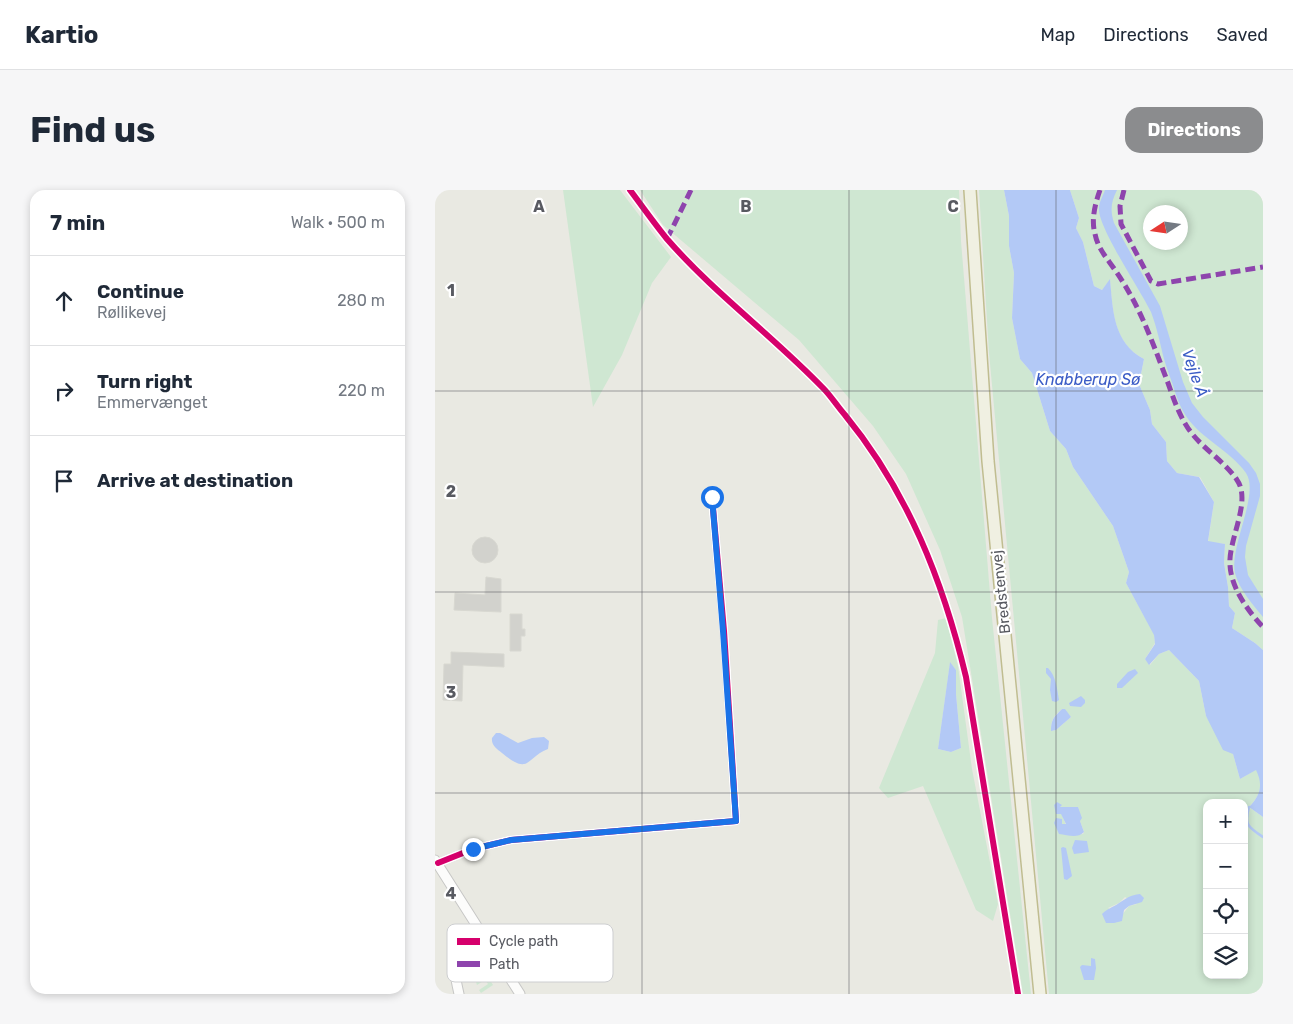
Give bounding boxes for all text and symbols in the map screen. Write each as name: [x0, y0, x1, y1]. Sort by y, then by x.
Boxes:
text: Kartio: [25, 21, 99, 49]
text: Map: [1040, 24, 1075, 46]
text: Directions: [1103, 24, 1189, 46]
text: Saved: [1217, 24, 1268, 46]
button: Directions: [1125, 107, 1263, 153]
text: Find us: [30, 109, 155, 151]
text: A: [533, 197, 545, 216]
text: B: [740, 197, 752, 216]
text: C: [947, 197, 959, 216]
north arrow: [1143, 205, 1188, 250]
text: 7 min: [50, 210, 105, 235]
text: Walk · 500 m: [291, 213, 385, 232]
text: Continue: [97, 280, 184, 303]
text: 1: [447, 281, 455, 300]
icon: ahead: [50, 287, 78, 315]
text: 280 m: [337, 291, 385, 310]
text: Røllikevej: [97, 303, 166, 322]
water label: Vejle Å: [1178, 346, 1212, 400]
text: Turn right: [97, 370, 192, 393]
water label: Knabberup Sø: [1036, 370, 1141, 389]
icon: right: [50, 377, 78, 405]
text: 220 m: [338, 381, 385, 400]
text: Emmervænget: [97, 393, 207, 412]
icon: arrive: [50, 467, 78, 495]
text: Arrive at destination: [97, 469, 293, 492]
text: 2: [446, 482, 456, 501]
route start: [701, 486, 724, 509]
street label: Bredstenvej: [988, 549, 1014, 635]
text: 3: [446, 683, 456, 702]
map controls: [1203, 799, 1248, 979]
button: +: [1203, 799, 1248, 844]
route end: [462, 838, 485, 861]
button: −: [1203, 844, 1248, 889]
text: 4: [446, 884, 457, 903]
button: locate: [1203, 889, 1248, 934]
legend: [447, 924, 613, 982]
text: Cycle path: [489, 933, 558, 950]
button: layers: [1203, 934, 1248, 979]
text: Path: [489, 956, 520, 973]

